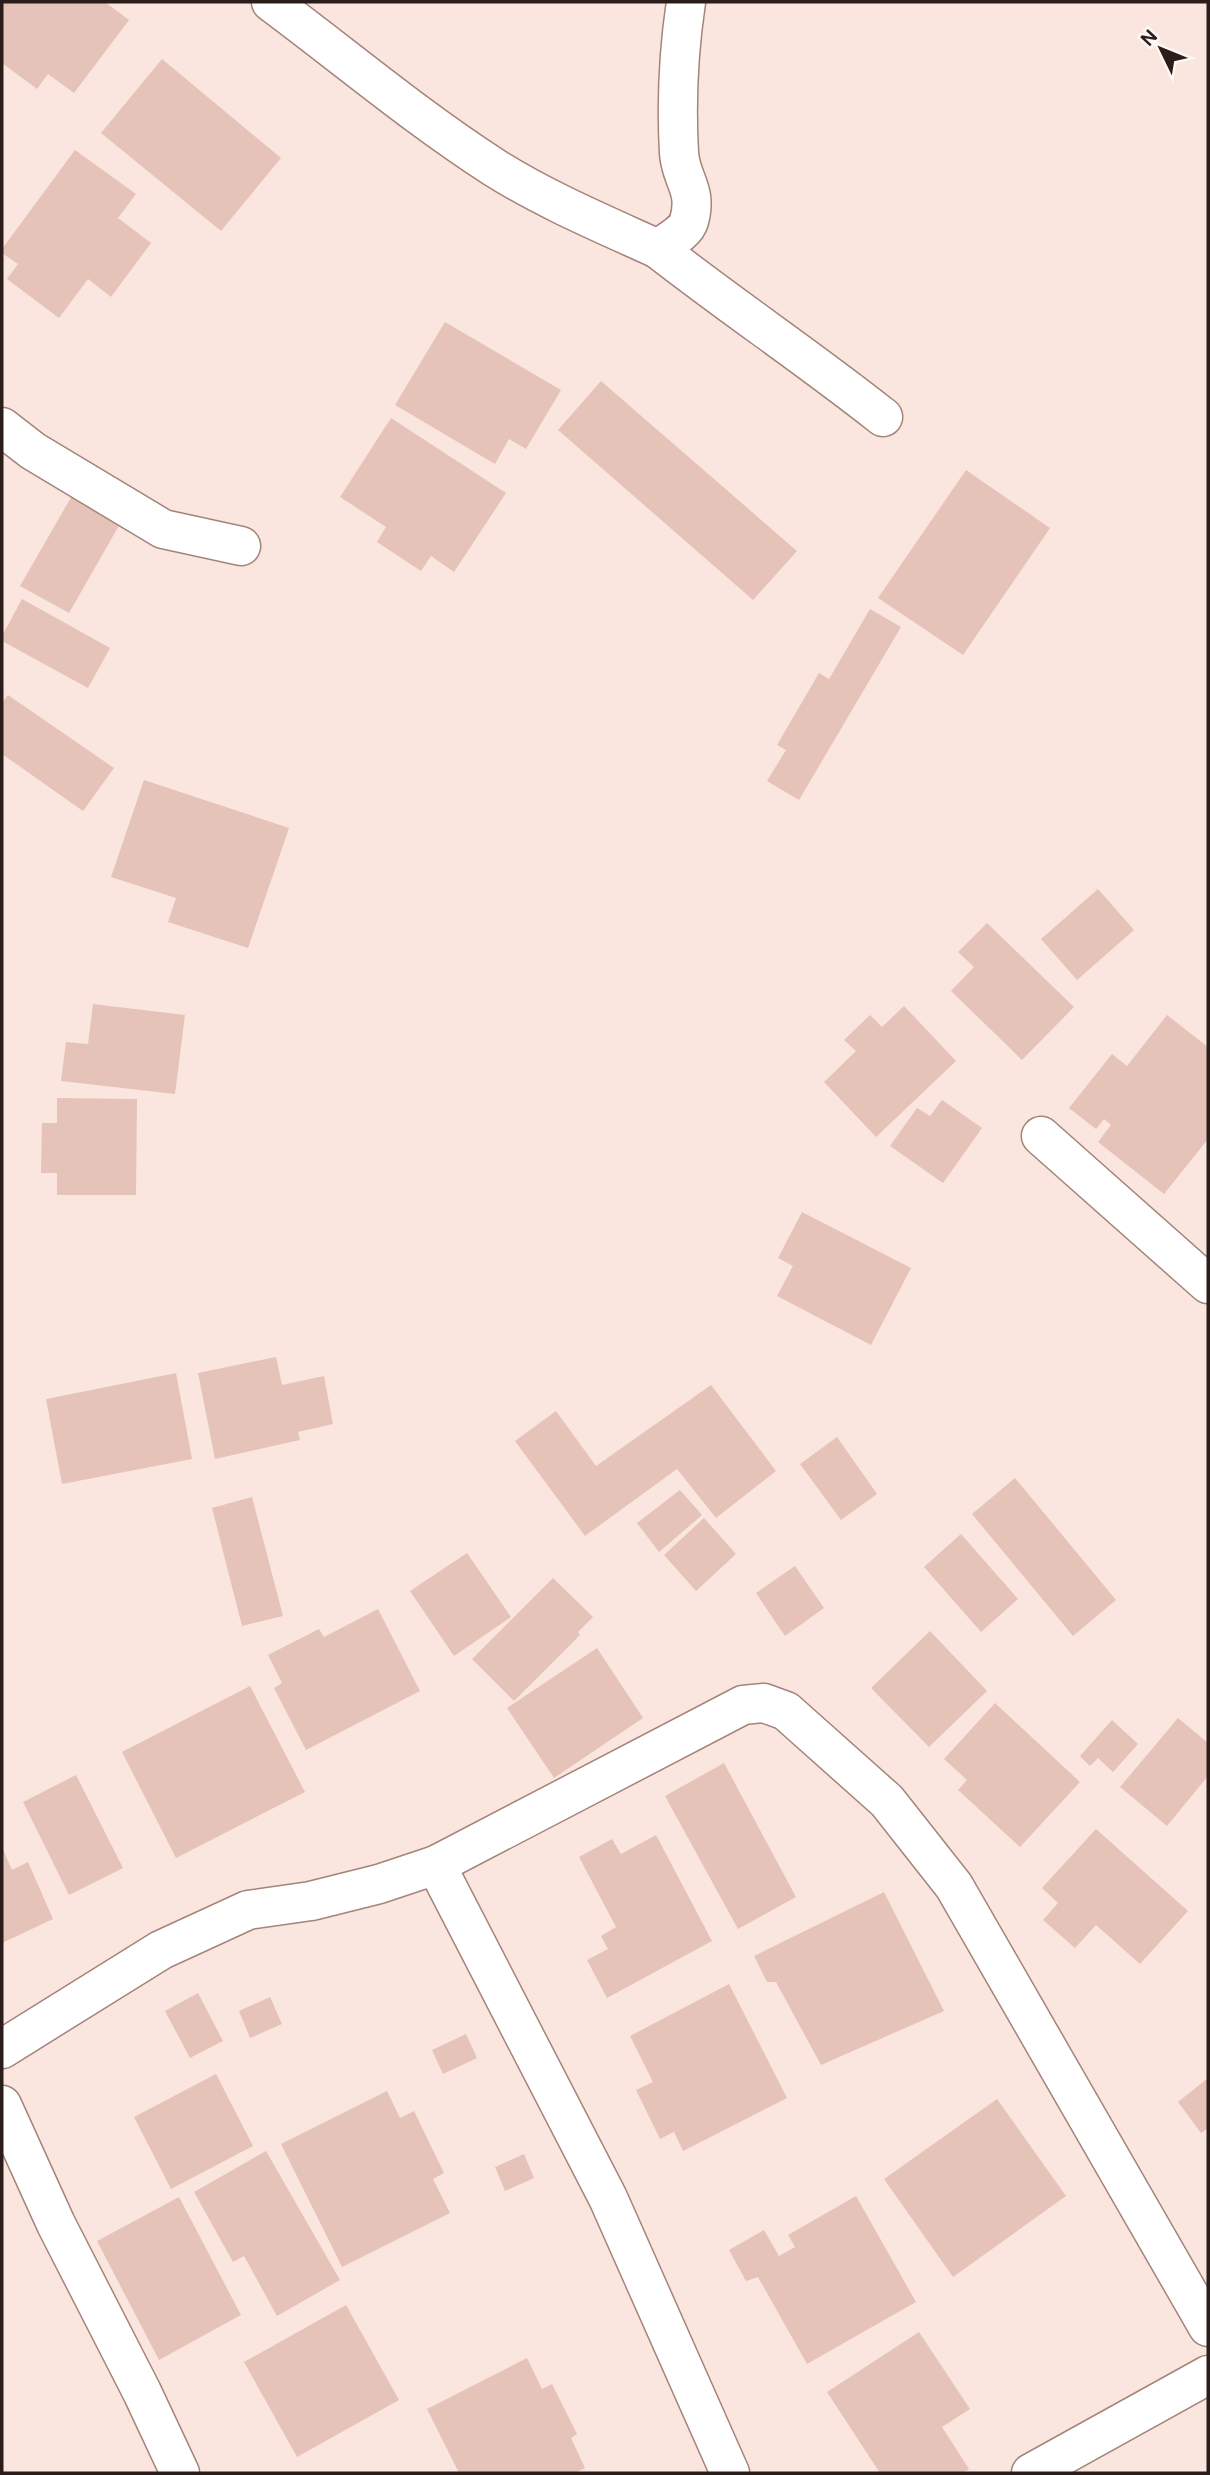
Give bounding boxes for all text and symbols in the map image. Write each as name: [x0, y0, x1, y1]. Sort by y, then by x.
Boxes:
north arrow: [1126, 14, 1196, 84]
text: N: [1135, 24, 1163, 51]

